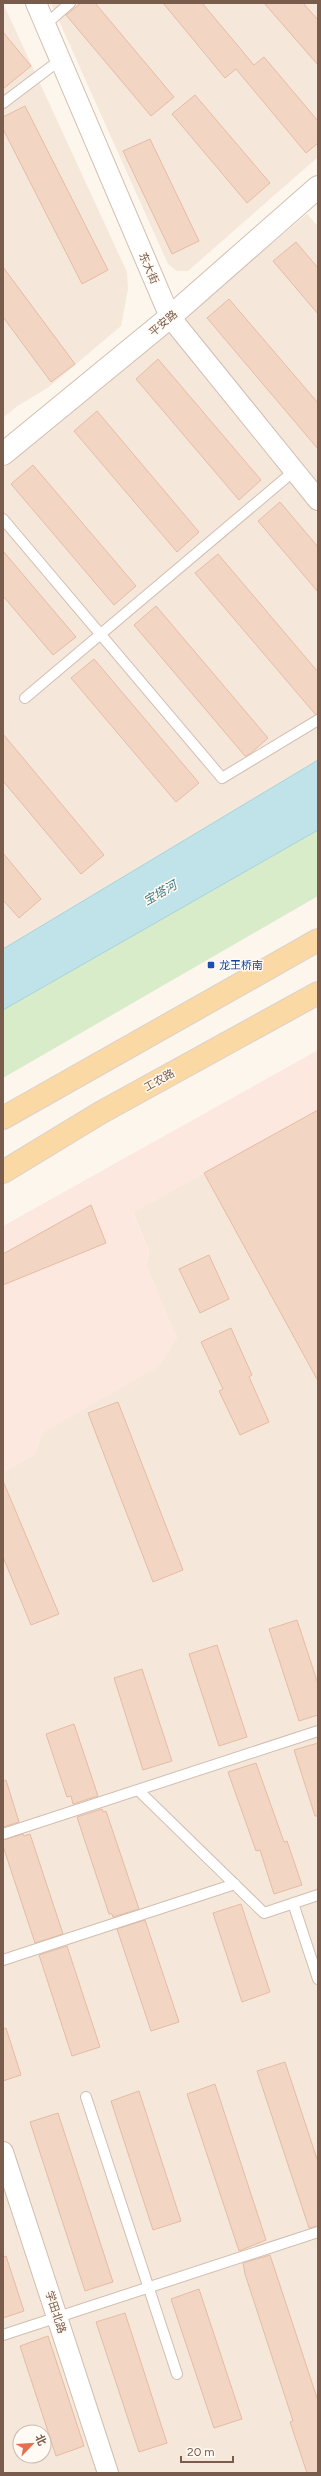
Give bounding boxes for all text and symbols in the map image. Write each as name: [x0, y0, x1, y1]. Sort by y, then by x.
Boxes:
street label: 东大街: [136, 250, 161, 286]
street label: 平安路: [147, 308, 180, 339]
water label: 宝塔河: [141, 877, 181, 908]
place label: 龙王桥南: [219, 959, 263, 972]
marker: 龙王桥南: [206, 960, 216, 970]
street label: 工农路: [142, 1067, 177, 1094]
street label: 学田北路: [43, 2289, 69, 2335]
north arrow: [12, 2424, 52, 2464]
text: 北: [32, 2432, 49, 2448]
scale bar: [181, 2438, 233, 2464]
text: 20 m: [187, 2445, 215, 2459]

